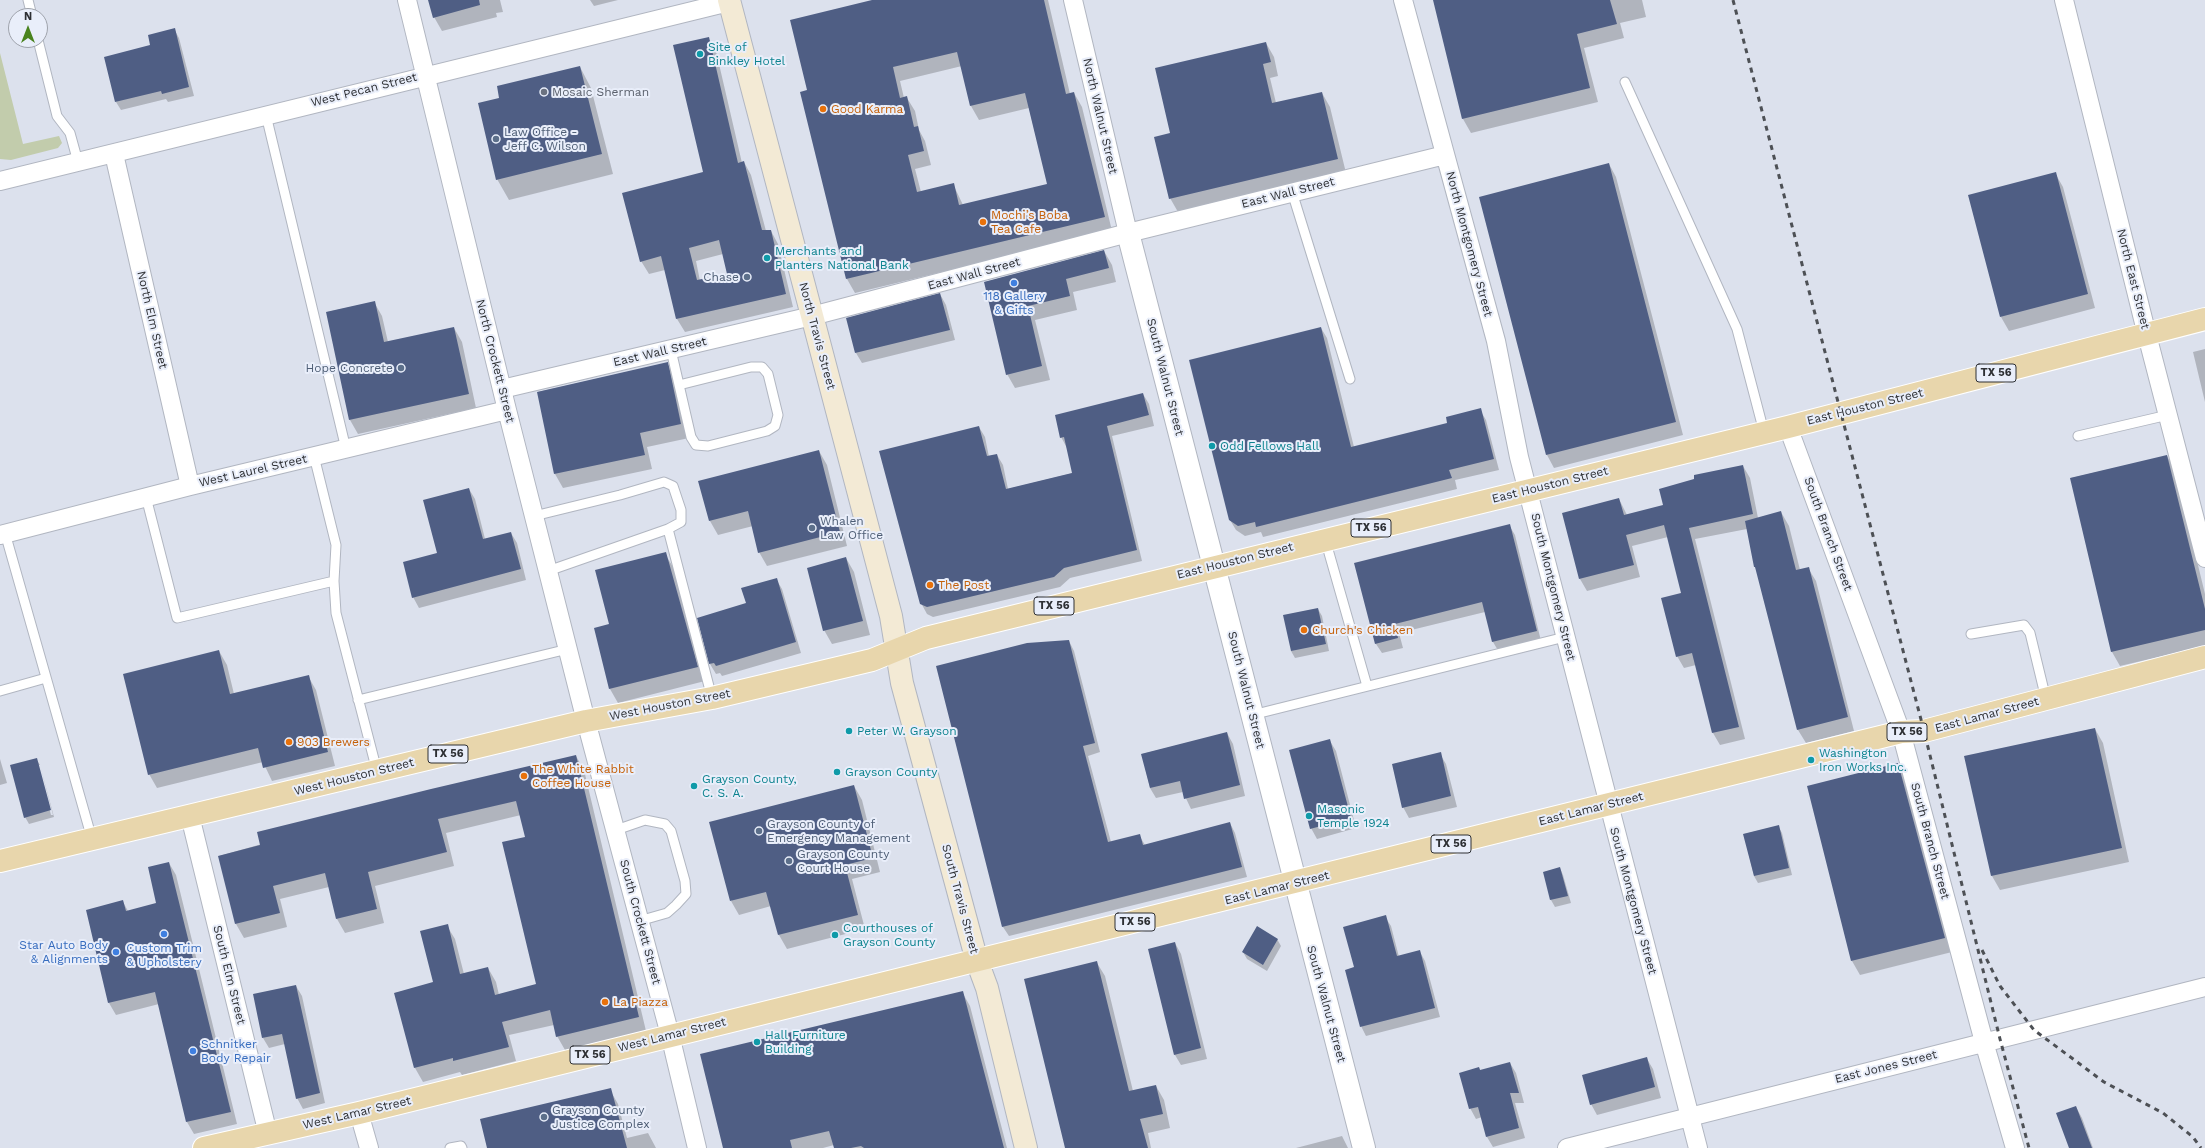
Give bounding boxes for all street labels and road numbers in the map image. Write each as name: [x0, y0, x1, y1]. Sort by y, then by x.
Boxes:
street label: North Walnut Street: [1080, 57, 1120, 175]
street label: West Pecan Street: [309, 70, 419, 110]
street label: North Montgomery Street: [1443, 170, 1495, 318]
street label: East Wall Street: [1240, 174, 1336, 212]
street label: North East Street: [2114, 227, 2152, 331]
street label: East Wall Street: [926, 255, 1022, 293]
street label: North Elm Street: [134, 270, 170, 370]
street label: North Travis Street: [796, 281, 838, 391]
street label: North Crockett Street: [473, 298, 517, 424]
street label: South Walnut Street: [1143, 317, 1187, 437]
street label: East Wall Street: [612, 334, 708, 370]
road number: TX 56: [1976, 364, 2016, 382]
street label: East Houston Street: [1805, 386, 1925, 428]
street label: West Laurel Street: [198, 452, 308, 490]
street label: East Houston Street: [1490, 464, 1610, 506]
street label: South Branch Street: [1801, 475, 1855, 593]
street label: South Montgomery Street: [1528, 512, 1578, 662]
road number: TX 56: [1351, 519, 1391, 537]
street label: East Houston Street: [1175, 540, 1295, 582]
road number: TX 56: [1034, 597, 1074, 615]
street label: South Walnut Street: [1224, 630, 1268, 750]
street label: West Houston Street: [608, 686, 732, 724]
street label: East Lamar Street: [1933, 694, 2041, 736]
road number: TX 56: [1887, 723, 1927, 741]
road number: TX 56: [428, 745, 468, 763]
street label: West Houston Street: [293, 755, 415, 799]
street label: South Branch Street: [1908, 781, 1952, 901]
street label: East Lamar Street: [1537, 789, 1645, 829]
street label: South Montgomery Street: [1606, 826, 1660, 976]
road number: TX 56: [1431, 835, 1471, 853]
street label: South Travis Street: [938, 843, 982, 955]
street label: South Crockett Street: [616, 858, 664, 986]
street label: East Lamar Street: [1223, 868, 1331, 908]
road number: TX 56: [1115, 913, 1155, 931]
street label: South Elm Street: [210, 924, 248, 1026]
street label: South Walnut Street: [1303, 944, 1349, 1064]
street label: West Lamar Street: [617, 1015, 727, 1055]
road number: TX 56: [570, 1046, 610, 1064]
street label: East Jones Street: [1833, 1047, 1939, 1087]
street label: West Lamar Street: [301, 1094, 413, 1132]

